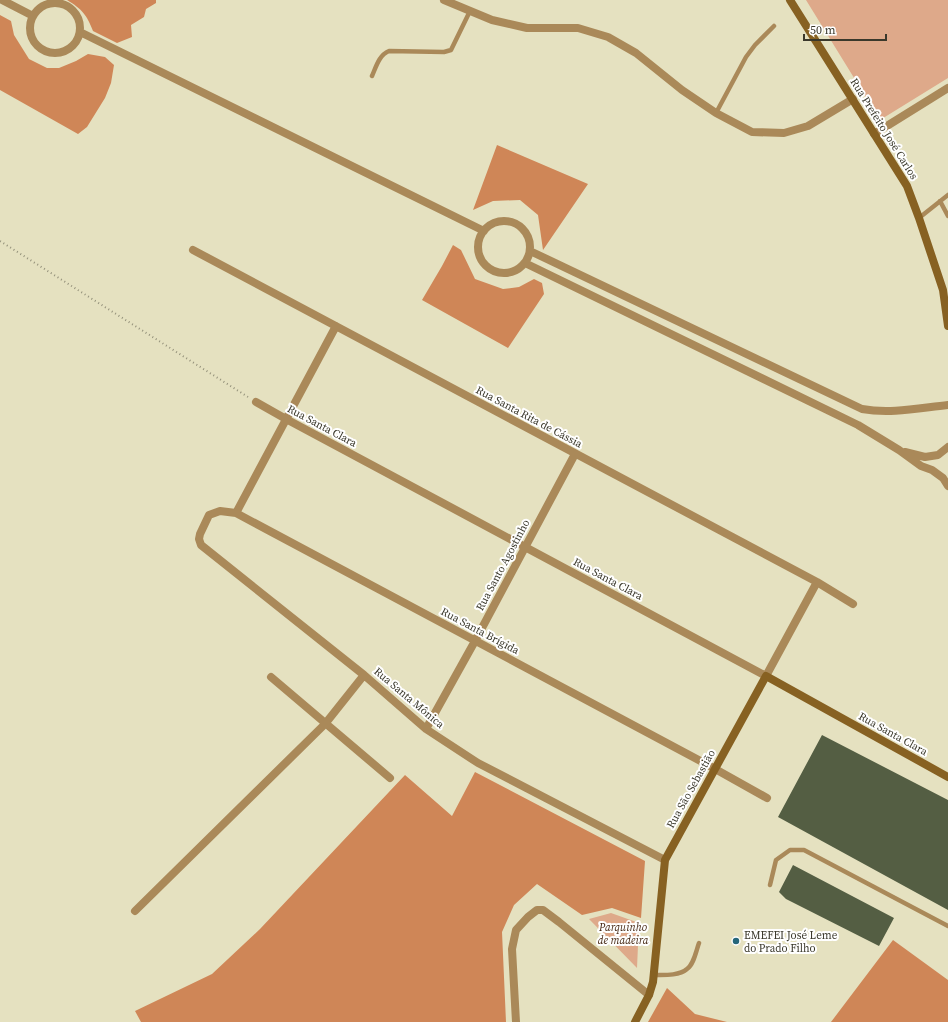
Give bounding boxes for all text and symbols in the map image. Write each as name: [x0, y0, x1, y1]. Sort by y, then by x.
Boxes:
scale bar: [804, 16, 886, 42]
text: 50 m: [810, 22, 836, 38]
street label: Rua Prefeito José Carlos: [847, 75, 921, 183]
street label: Rua Santa Rita de Cássia: [473, 383, 585, 452]
street label: Rua Santa Clara: [285, 401, 360, 451]
street label: Rua Santo Agostinho: [473, 517, 533, 613]
street label: Rua Santa Clara: [571, 554, 646, 604]
street label: Rua Santa Brígida: [438, 604, 522, 658]
street label: Rua Santa Mônica: [371, 664, 448, 732]
street label: Rua Santa Clara: [856, 709, 931, 759]
street label: Rua São Sebastião: [663, 747, 719, 831]
park label: Parquinho de madeira: [598, 920, 649, 948]
place label: EMEFEI José Leme do Prado Filho: [744, 928, 838, 956]
marker: EMEFEI José Leme do Prado Filho: [731, 936, 741, 946]

